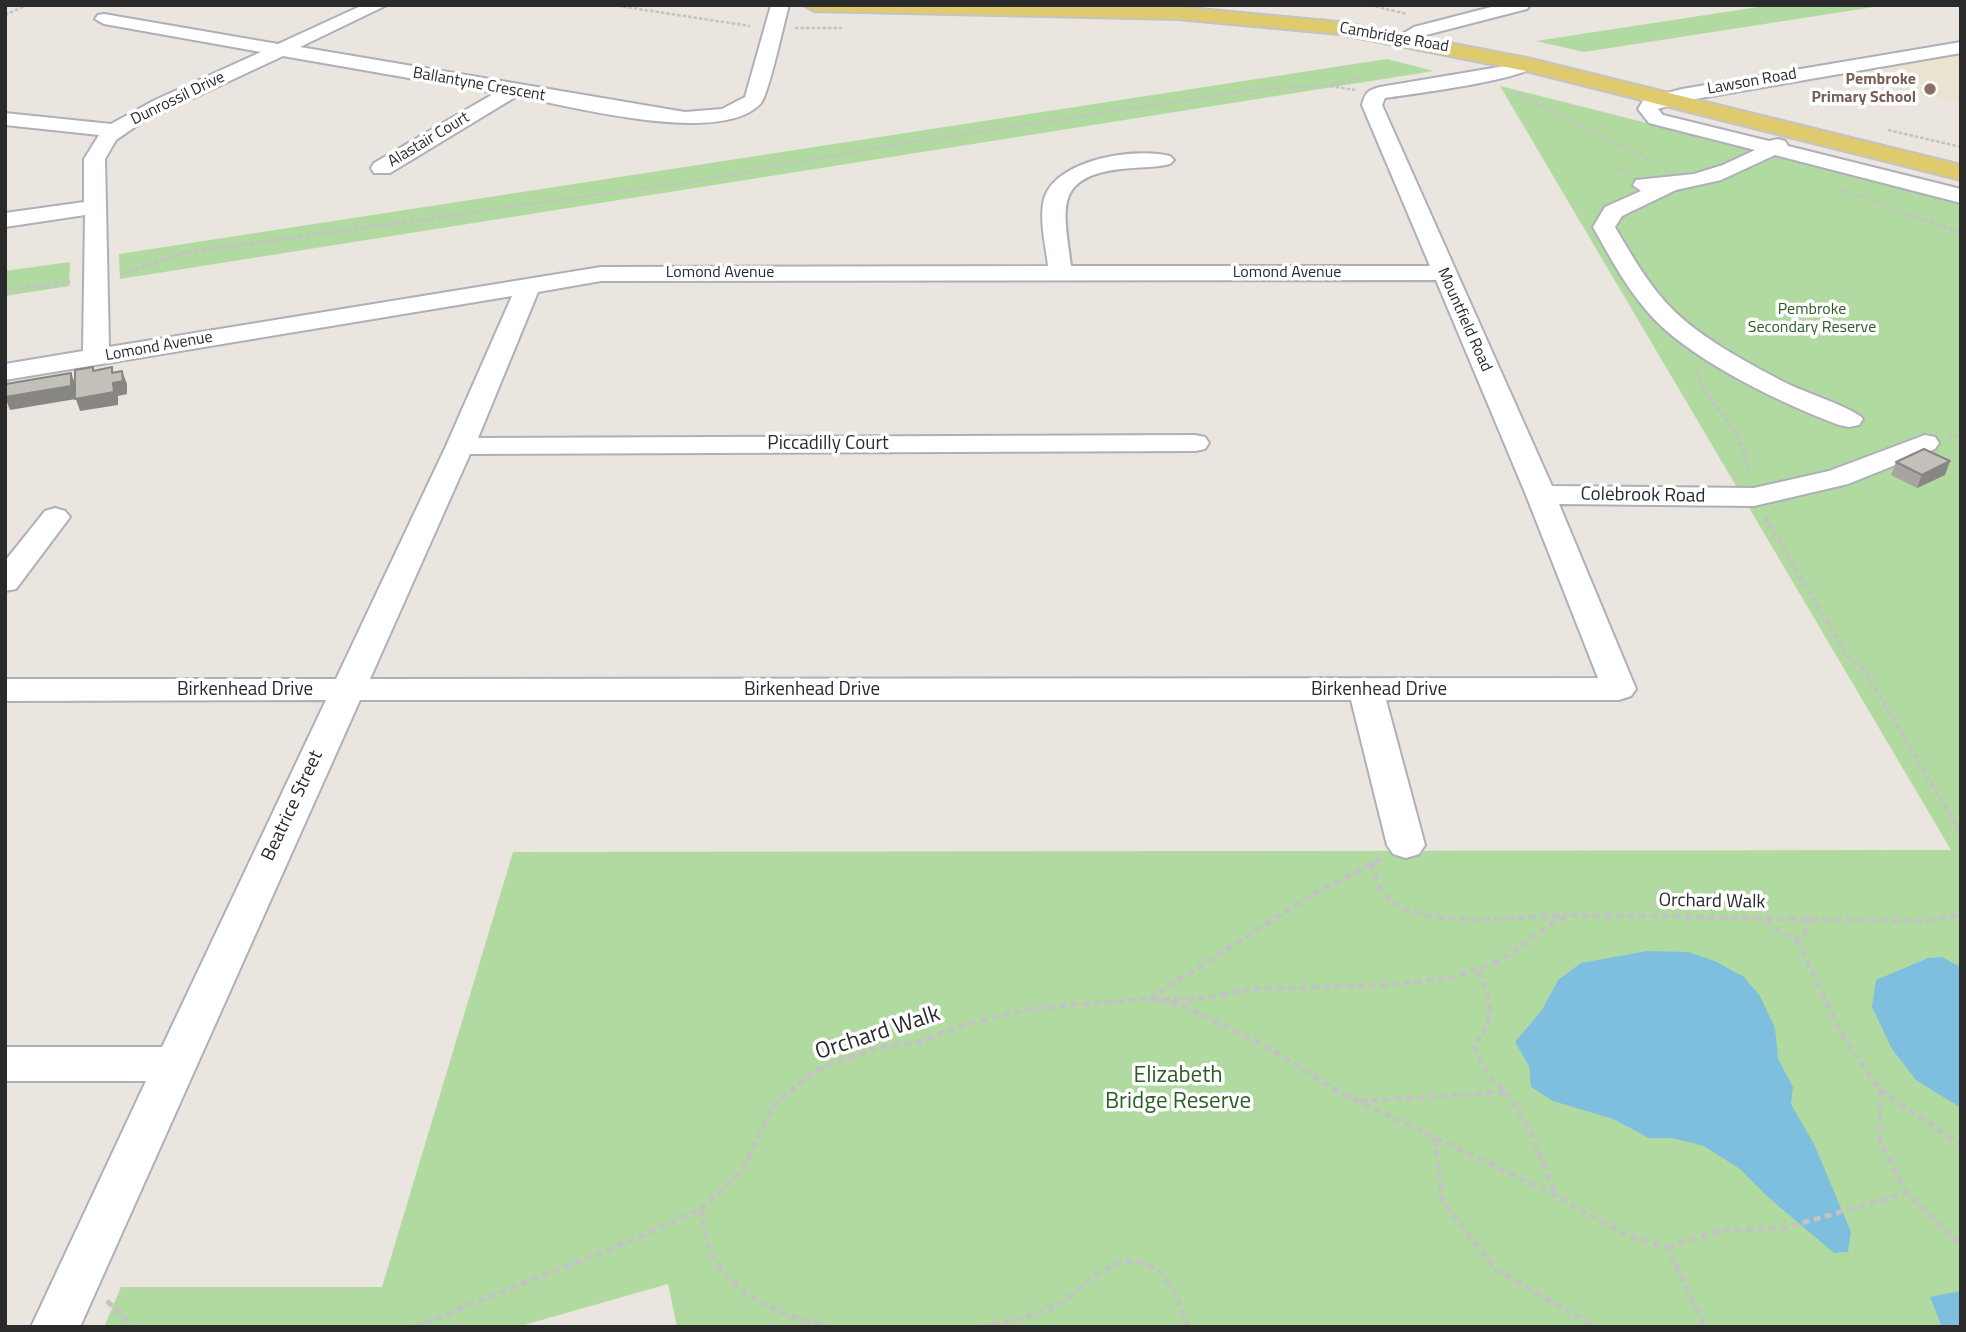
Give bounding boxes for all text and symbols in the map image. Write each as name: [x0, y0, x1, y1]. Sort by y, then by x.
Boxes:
street label: Cambridge Road: [1338, 19, 1450, 57]
street label: Ballantyne Crescent: [411, 64, 547, 106]
street label: Lawson Road: [1706, 65, 1798, 99]
street label: Dunrossil Drive: [128, 68, 228, 130]
place label: Pembroke Primary School: [1811, 70, 1916, 108]
marker: Pembroke Primary School: [1922, 81, 1938, 97]
street label: Alastair Court: [385, 108, 473, 172]
street label: Lomond Avenue: [666, 263, 774, 283]
street label: Lomond Avenue: [1233, 263, 1341, 283]
street label: Mountfield Road: [1433, 265, 1495, 375]
park label: Pembroke Secondary Reserve: [1748, 300, 1876, 338]
street label: Lomond Avenue: [104, 328, 214, 366]
street label: Piccadilly Court: [767, 433, 889, 455]
street label: Colebrook Road: [1580, 484, 1706, 508]
street label: Birkenhead Drive: [177, 679, 313, 701]
street label: Birkenhead Drive: [744, 679, 880, 701]
street label: Birkenhead Drive: [1311, 679, 1447, 701]
street label: Beatrice Street: [257, 747, 329, 865]
street label: Orchard Walk: [1658, 890, 1766, 914]
street label: Orchard Walk: [812, 1001, 944, 1067]
park label: Elizabeth Bridge Reserve: [1105, 1062, 1251, 1116]

